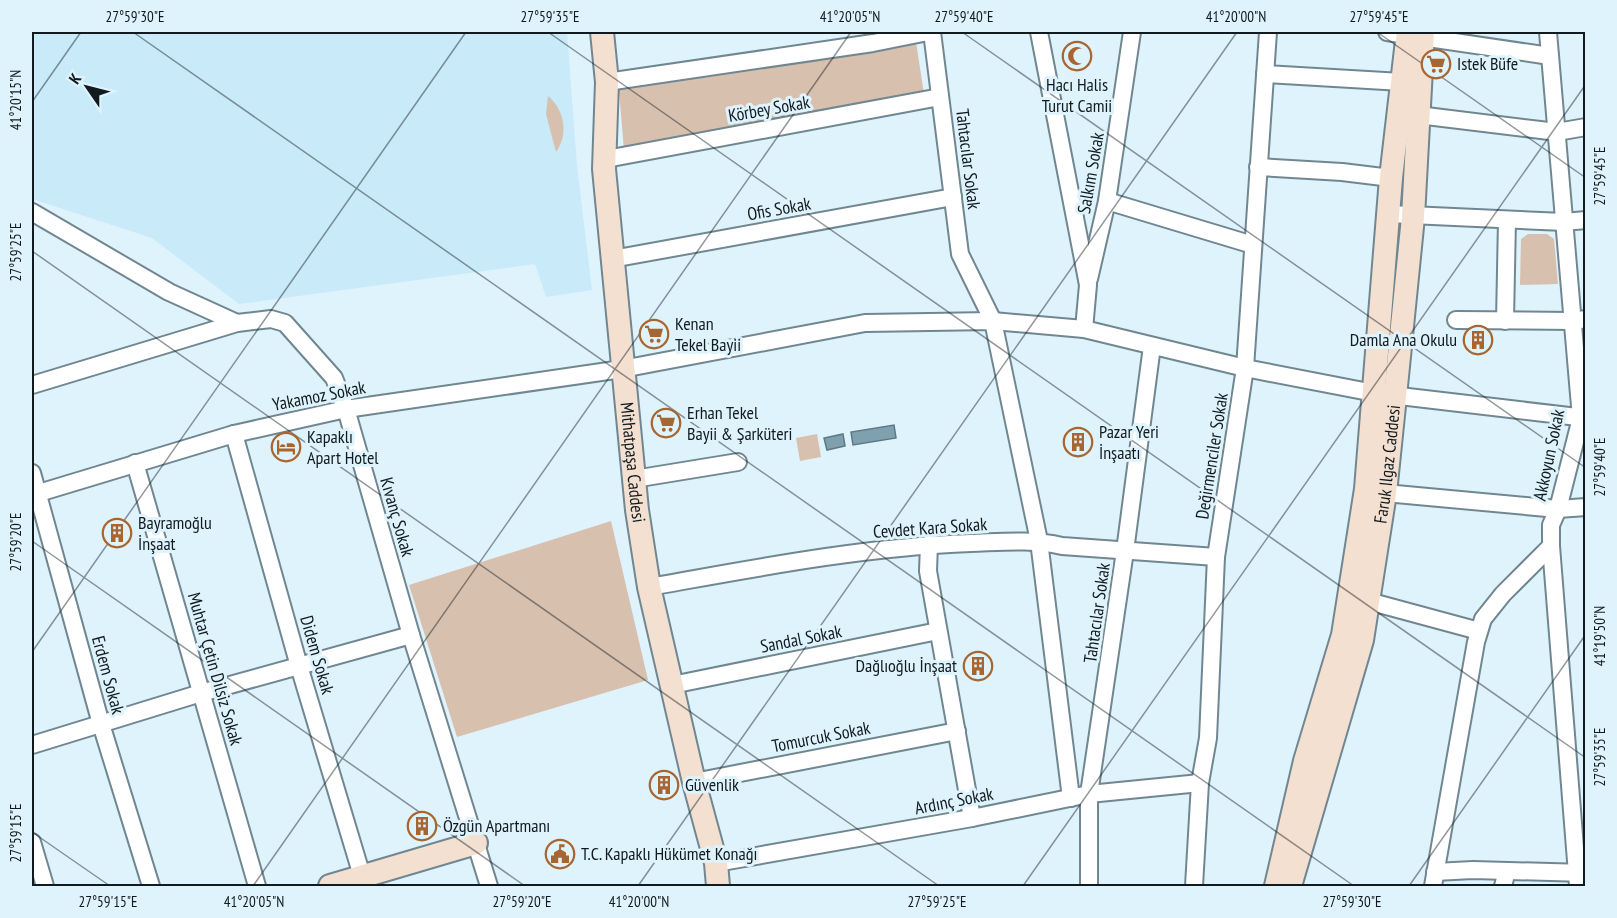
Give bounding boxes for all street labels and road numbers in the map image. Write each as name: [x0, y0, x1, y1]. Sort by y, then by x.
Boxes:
street label: Körbey Sokak: [726, 90, 812, 127]
street label: Tahtacılar Sokak: [951, 107, 986, 210]
street label: Salkım Sokak: [1072, 130, 1109, 215]
street label: Ofis Sokak: [745, 192, 813, 225]
street label: Yakamoz Sokak: [270, 375, 367, 416]
street label: Değirmenciler Sokak: [1190, 391, 1233, 521]
street label: Mithatpaşa Caddesi: [616, 401, 651, 524]
street label: Faruk Ilgaz Caddesi: [1368, 404, 1405, 525]
street label: Akkoyun Sokak: [1528, 407, 1569, 503]
street label: Kıvanç Sokak: [375, 475, 420, 559]
street label: Cevdet Kara Sokak: [872, 512, 988, 543]
street label: Tahtacılar Sokak: [1078, 561, 1115, 664]
street label: Muhtar Çetin Dilsiz Sokak: [183, 590, 248, 748]
street label: Didem Sokak: [295, 613, 340, 697]
street label: Sandal Sokak: [758, 619, 844, 658]
street label: Erdem Sokak: [87, 633, 130, 717]
street label: Tomurcuk Sokak: [770, 716, 872, 757]
street label: Ardınç Sokak: [913, 782, 995, 819]

